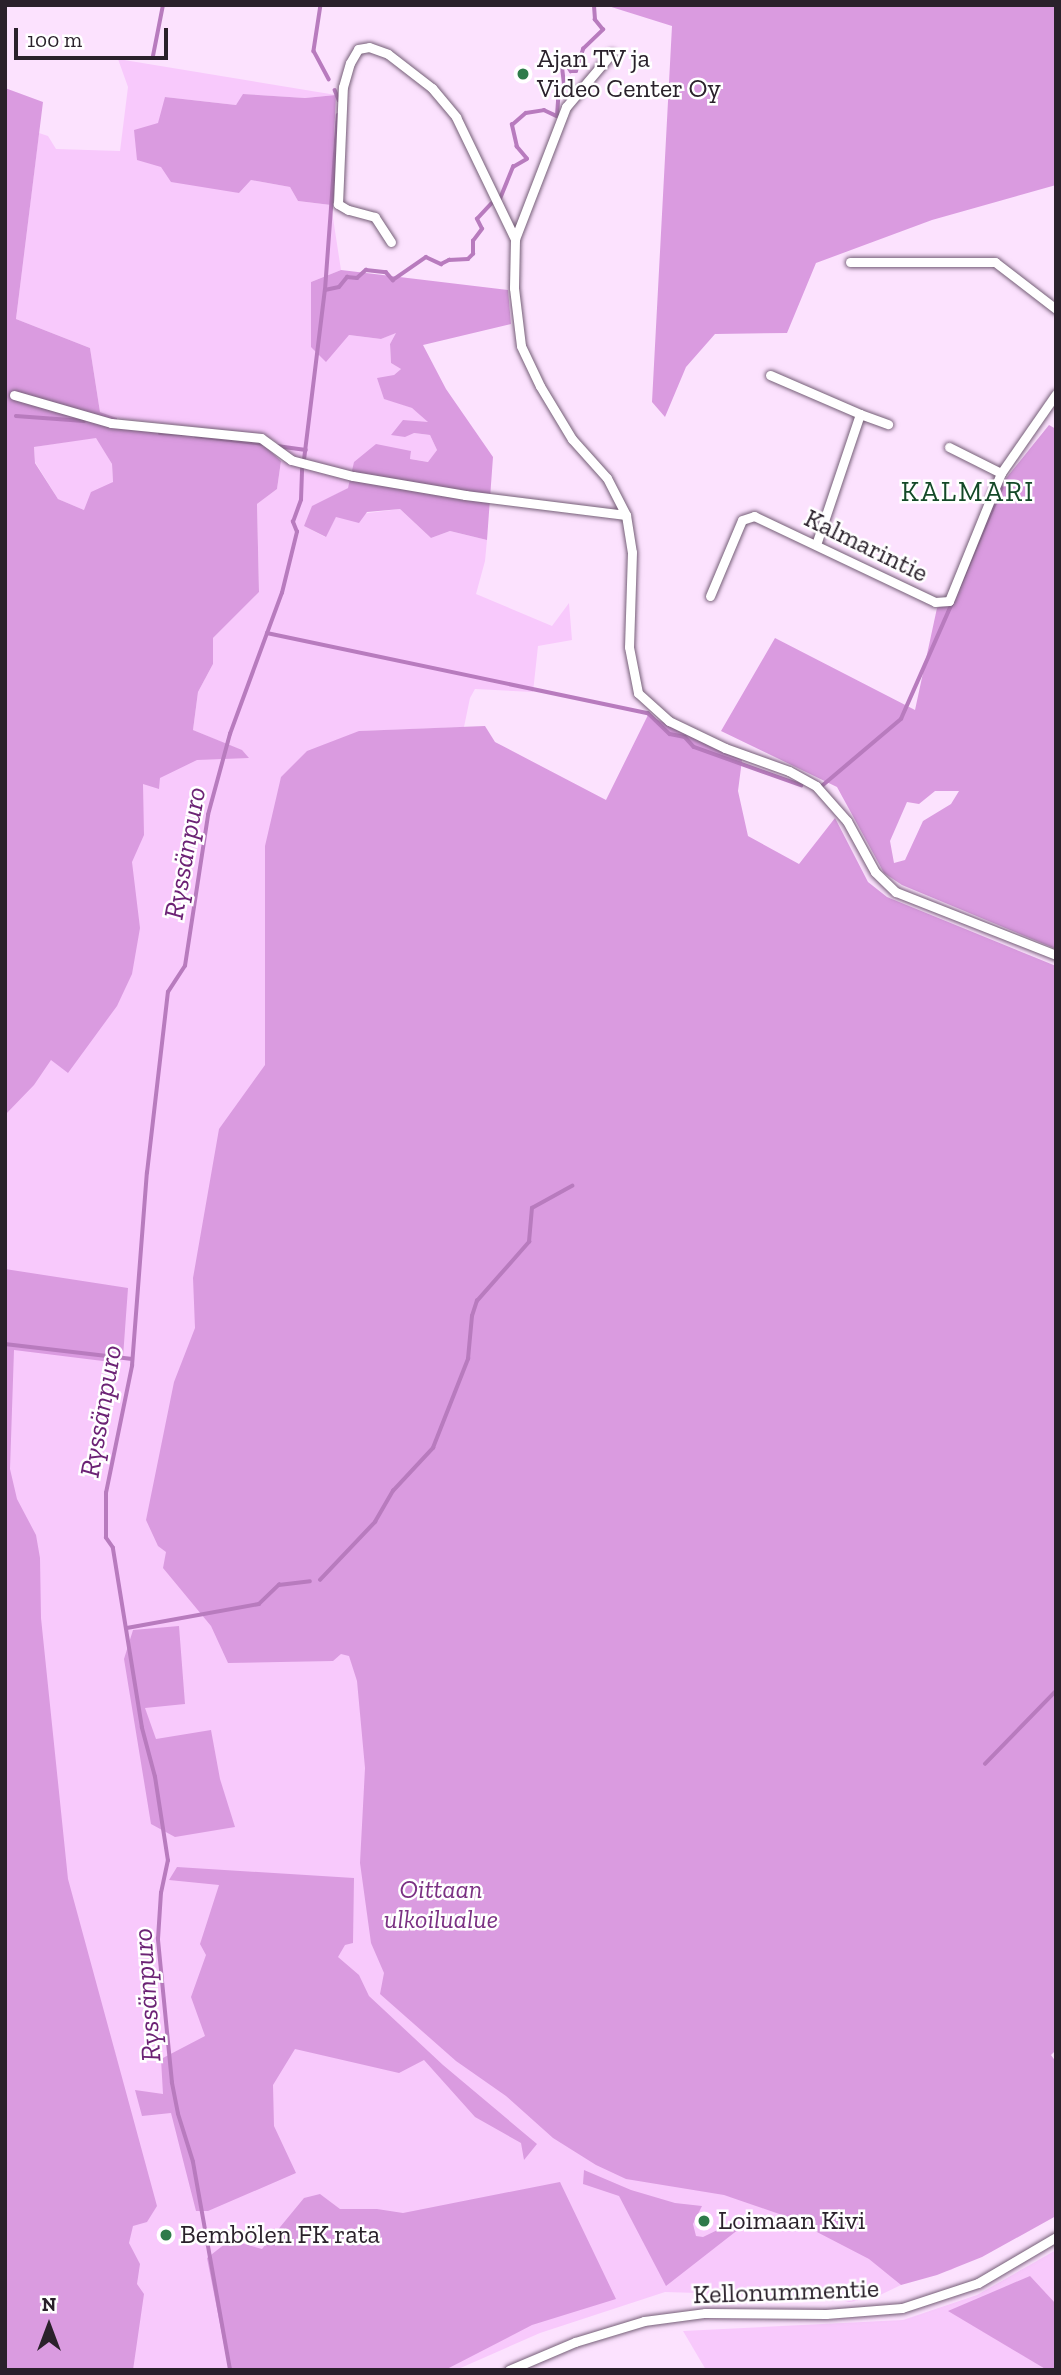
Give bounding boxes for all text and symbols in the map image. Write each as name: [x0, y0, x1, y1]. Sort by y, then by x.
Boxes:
scale bar: [18, 14, 172, 58]
text: 100 m: [27, 27, 82, 52]
place label: Ajan TV ja Video Center Oy: [537, 43, 721, 104]
marker: Ajan TV ja Video Center Oy: [515, 66, 531, 82]
district label: KALMARI: [902, 475, 1034, 509]
street label: Kalmarintie: [799, 503, 933, 589]
water label: Ryssänpuro: [157, 784, 213, 922]
water label: Ryssänpuro: [73, 1342, 129, 1480]
park label: Oittaan ulkoilualue: [384, 1874, 498, 1936]
water label: Ryssänpuro: [126, 1927, 168, 2063]
place label: Loimaan Kivi: [718, 2205, 865, 2237]
marker: Loimaan Kivi: [696, 2213, 712, 2229]
place label: Bembölen FK rata: [180, 2219, 380, 2251]
marker: Bembölen FK rata: [158, 2227, 174, 2243]
street label: Kellonummentie: [692, 2273, 880, 2311]
north arrow: [14, 2291, 84, 2361]
text: N: [42, 2293, 56, 2316]

